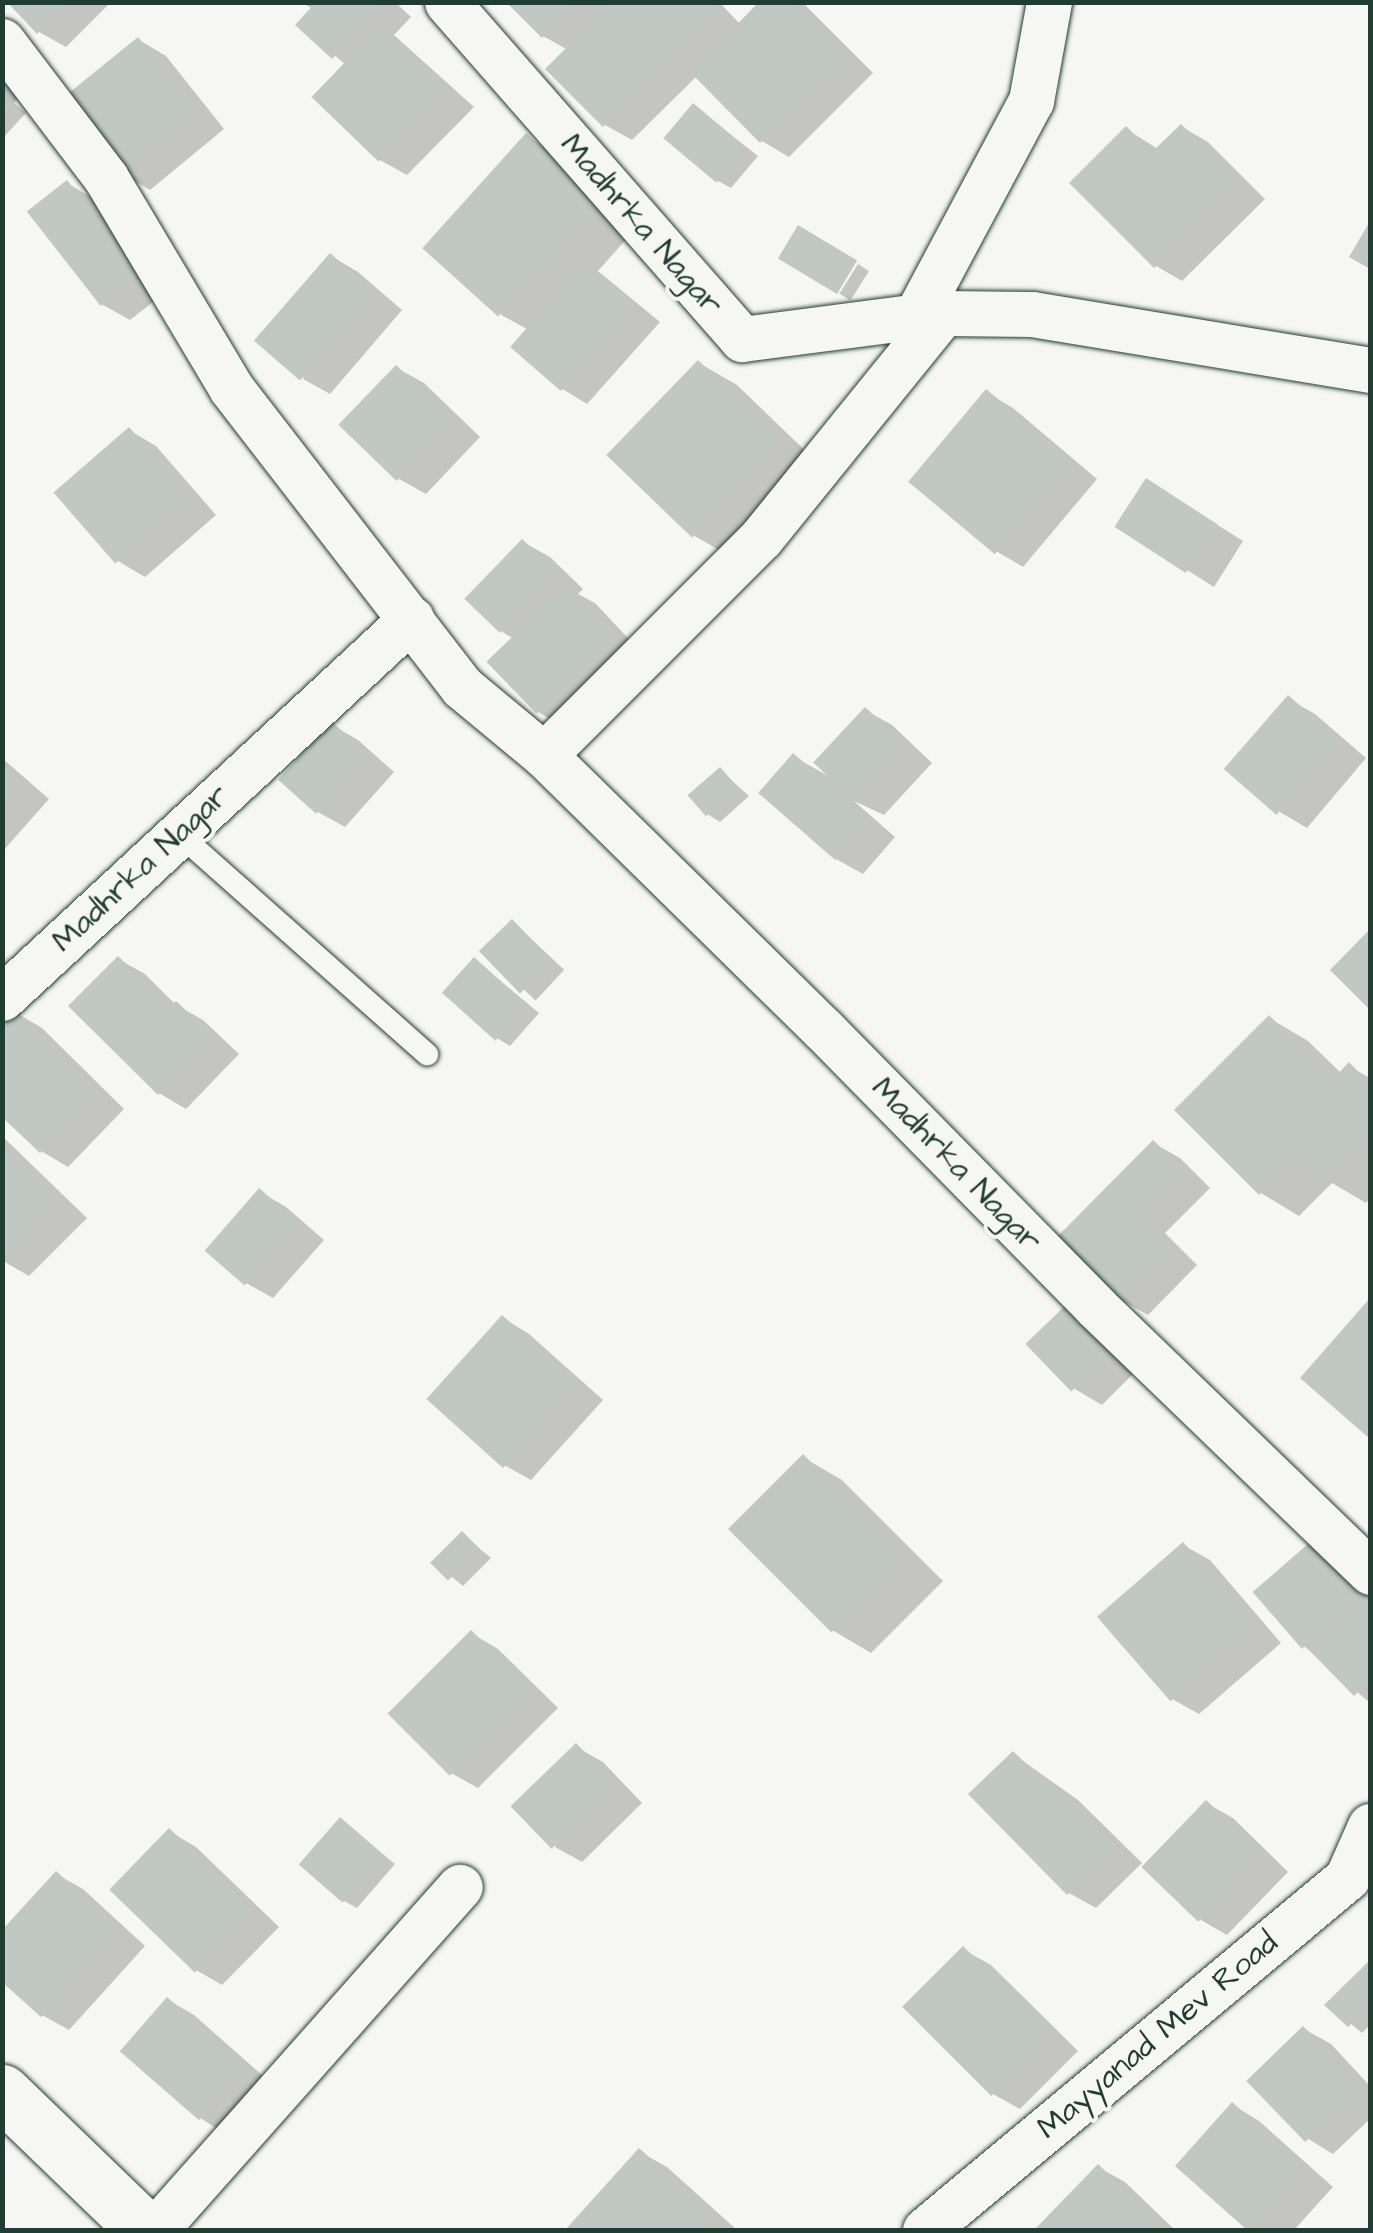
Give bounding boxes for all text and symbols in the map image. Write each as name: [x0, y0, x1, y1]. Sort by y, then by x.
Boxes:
street label: Madhrka Nagar: [552, 126, 730, 324]
street label: Madhrka Nagar: [44, 777, 238, 961]
street label: Madhrka Nagar: [863, 1070, 1049, 1260]
street label: Mayyanad Mev Road: [1030, 1924, 1286, 2148]

